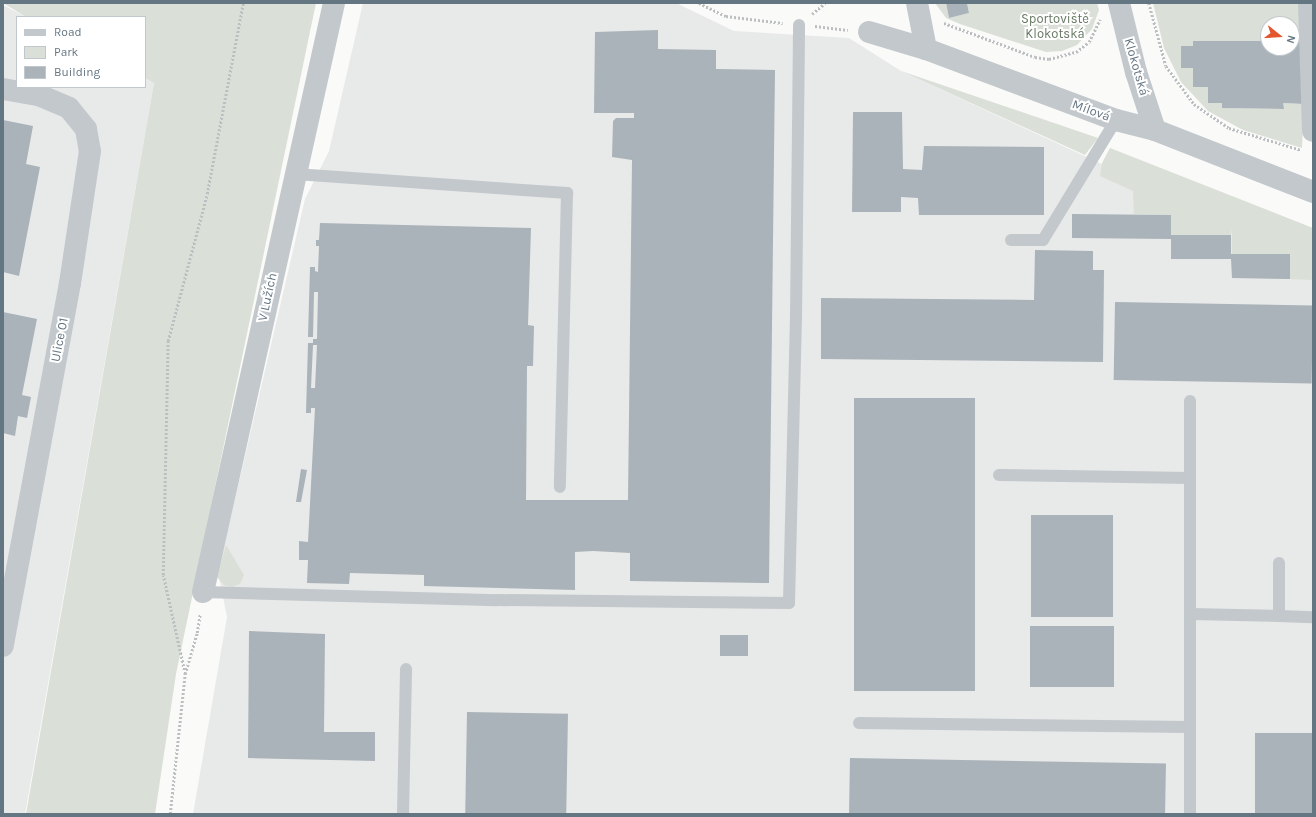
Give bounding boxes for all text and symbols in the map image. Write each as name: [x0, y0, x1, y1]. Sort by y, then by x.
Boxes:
park label: Sportoviště Klokotská: [1021, 12, 1089, 43]
legend: [16, 16, 146, 88]
north arrow: [1260, 16, 1300, 56]
text: Road: [54, 25, 82, 39]
text: N: [1284, 34, 1298, 45]
street label: Klokotská: [1120, 36, 1152, 98]
text: Park: [54, 45, 78, 59]
text: Building: [54, 65, 100, 79]
street label: Mílová: [1070, 97, 1112, 125]
street label: V Lužích: [255, 271, 281, 323]
street label: Ulice 01: [48, 317, 72, 363]

